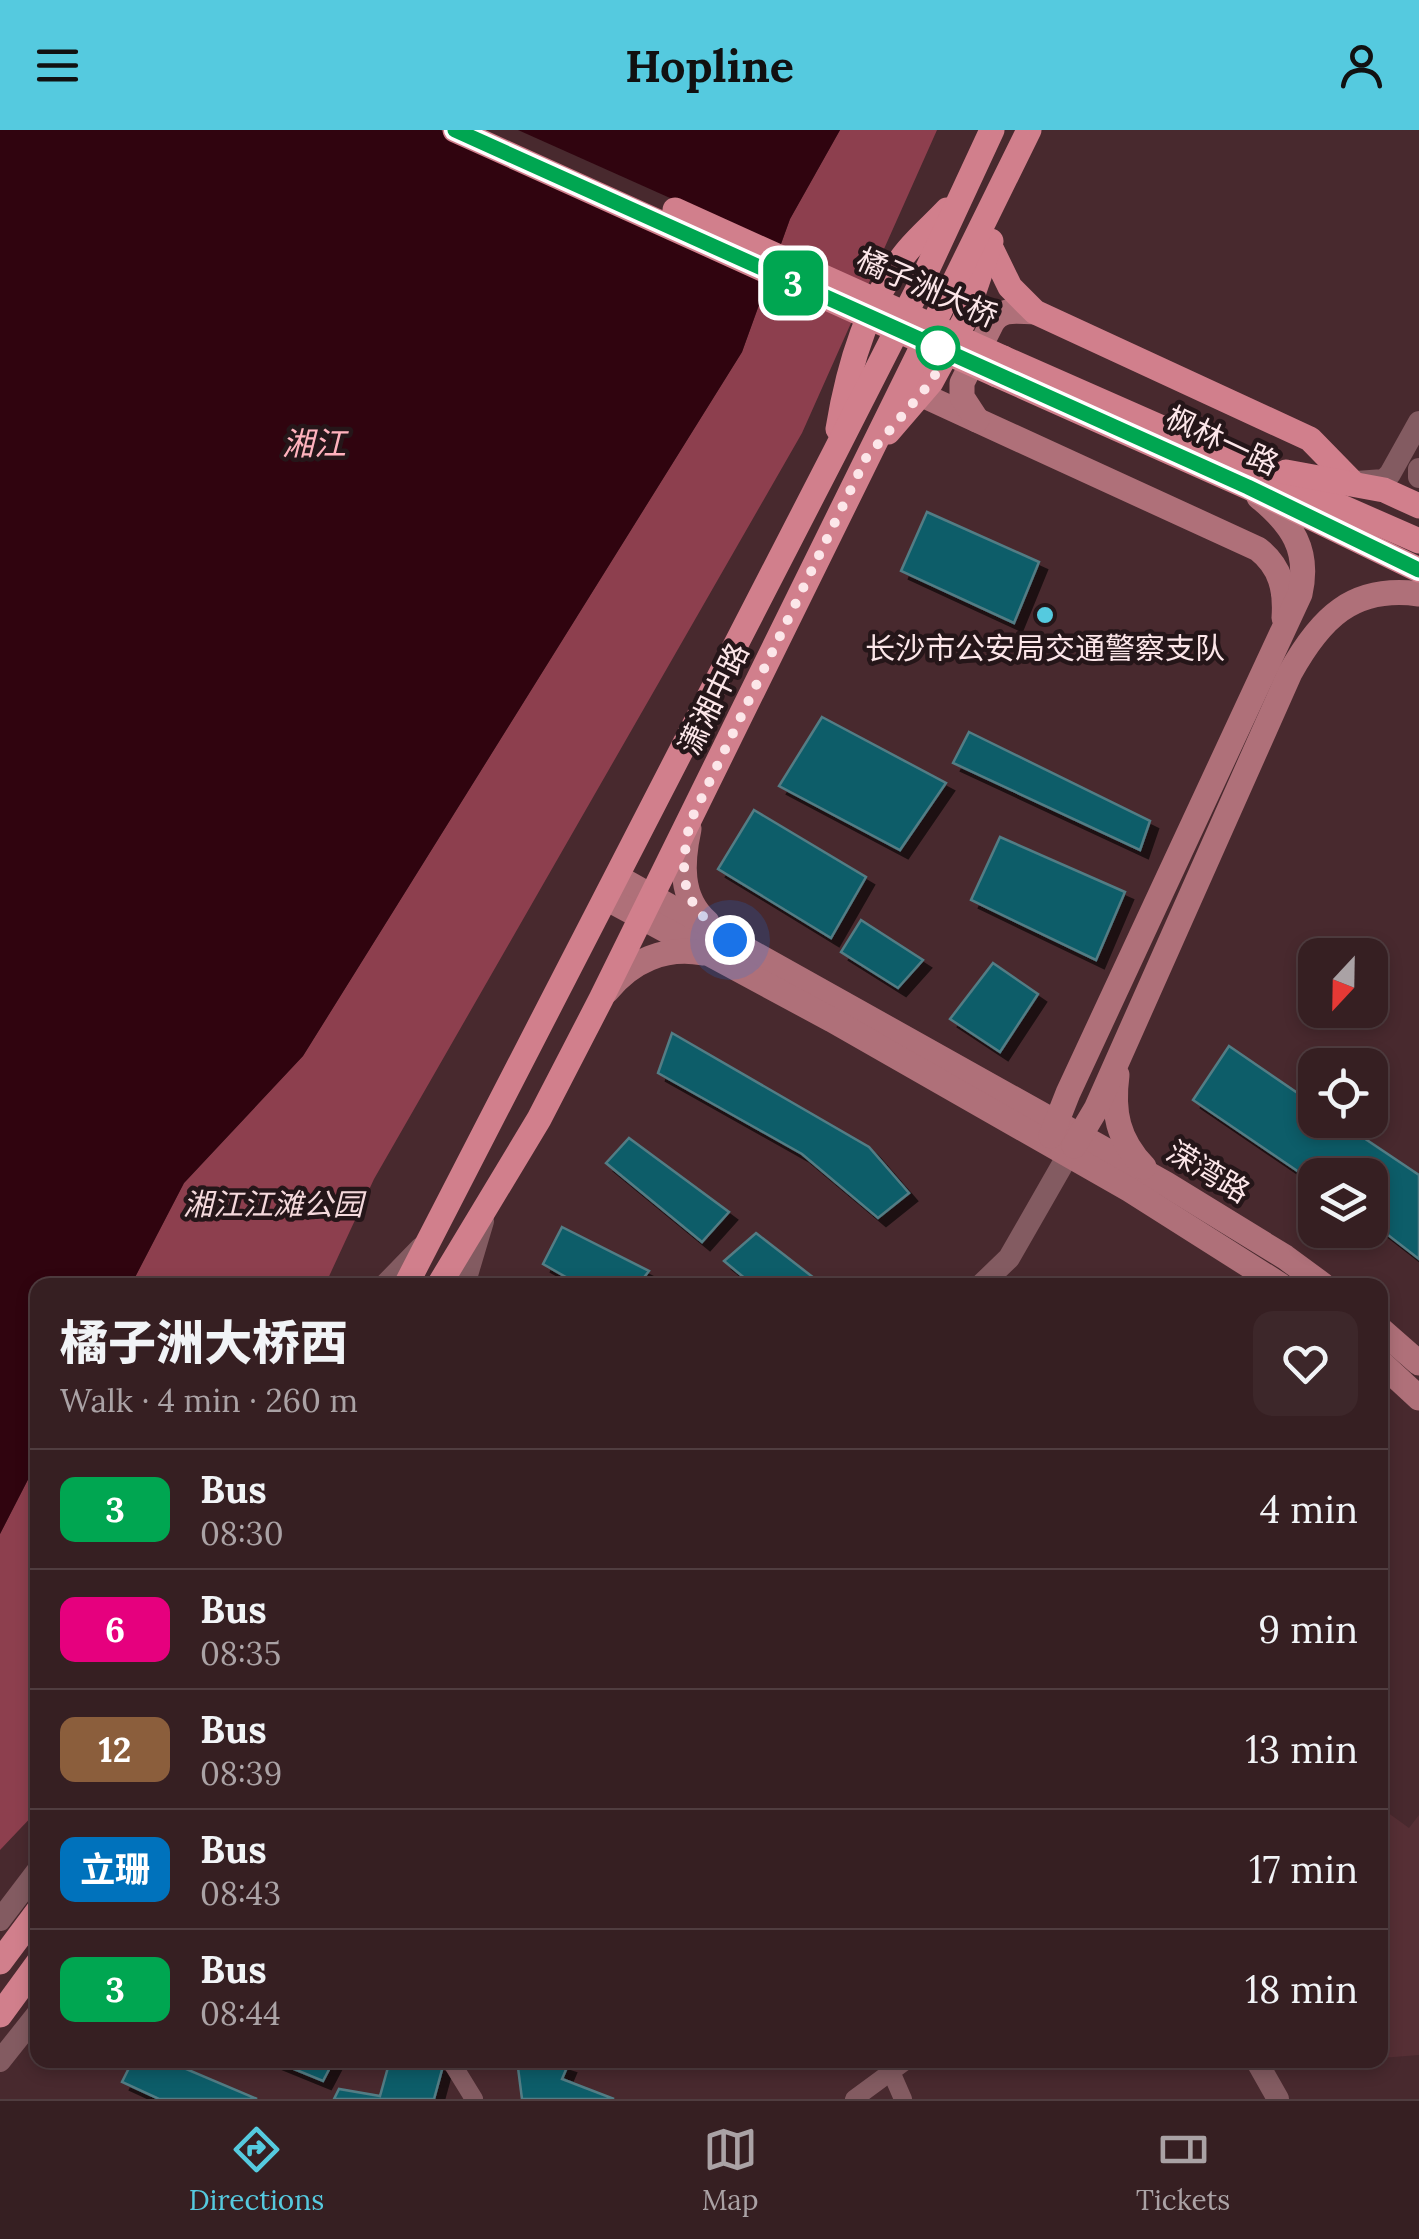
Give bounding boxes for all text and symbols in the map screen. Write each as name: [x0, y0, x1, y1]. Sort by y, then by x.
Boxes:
text: Hopline: [625, 37, 794, 94]
icon: menu: [30, 38, 85, 93]
icon: person: [1334, 38, 1389, 93]
street label: 橘子洲大桥: [851, 239, 1004, 335]
line badge: 3: [760, 250, 826, 316]
text: 3: [783, 261, 803, 306]
unlabelled marker: [917, 327, 959, 369]
street label: 枫林一路: [1160, 398, 1285, 483]
water label: 湘江: [282, 423, 349, 464]
marker: 长沙市公安局交通警察支队: [1034, 604, 1056, 626]
place label: 长沙市公安局交通警察支队: [865, 629, 1225, 667]
street label: 潇湘中路: [670, 636, 756, 761]
your location: [705, 915, 755, 965]
north arrow: [1298, 938, 1388, 1028]
map controls: [1298, 938, 1388, 1248]
button: locate: [1298, 1048, 1388, 1138]
street label: 溁湾路: [1160, 1132, 1257, 1211]
button: layers: [1298, 1158, 1388, 1248]
park label: 湘江江滩公园: [183, 1185, 367, 1223]
button: heart: [1253, 1311, 1358, 1416]
text: 橘子洲大桥西: [60, 1312, 348, 1373]
text: Walk · 4 min · 260 m: [60, 1380, 358, 1421]
text: Bus: [200, 1465, 267, 1513]
text: 4 min: [1260, 1485, 1358, 1533]
text: 3: [105, 1487, 125, 1532]
text: 08:30: [200, 1513, 284, 1554]
text: Bus: [200, 1585, 267, 1633]
text: 9 min: [1258, 1605, 1358, 1653]
text: 6: [105, 1607, 125, 1652]
text: 08:35: [200, 1633, 281, 1674]
text: Bus: [200, 1705, 267, 1753]
text: 13 min: [1245, 1725, 1358, 1773]
text: 12: [99, 1727, 131, 1772]
text: 08:39: [200, 1753, 282, 1794]
text: Bus: [200, 1825, 267, 1873]
text: 17 min: [1249, 1845, 1358, 1893]
text: 立珊: [80, 1847, 150, 1892]
text: 08:43: [200, 1873, 281, 1914]
text: Bus: [200, 1945, 267, 1993]
text: 18 min: [1245, 1965, 1358, 2013]
text: 3: [105, 1967, 125, 2012]
text: 08:44: [200, 1993, 281, 2034]
tab: Directions: [189, 2122, 324, 2218]
tab: Map: [702, 2122, 759, 2218]
tab: Tickets: [1136, 2122, 1230, 2218]

